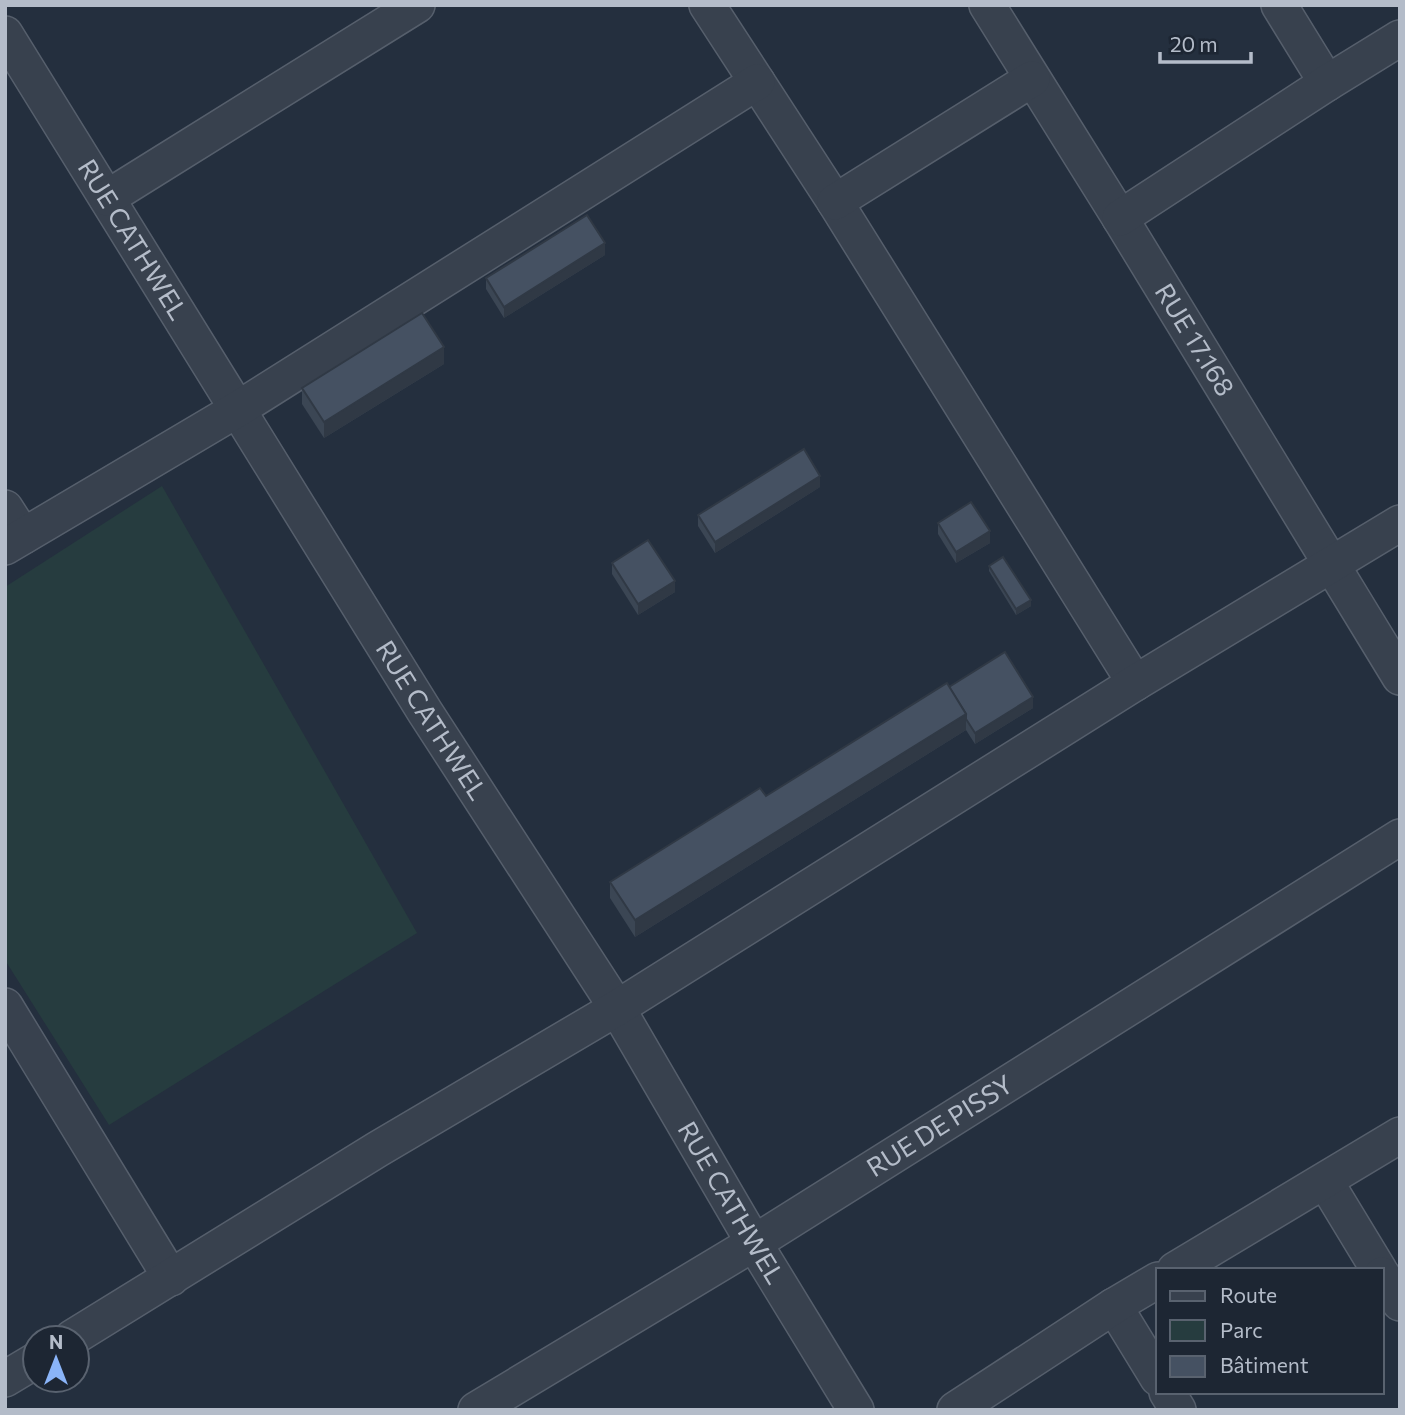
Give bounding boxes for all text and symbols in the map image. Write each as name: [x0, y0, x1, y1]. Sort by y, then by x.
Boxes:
scale bar: [1160, 21, 1251, 65]
text: 20 m: [1170, 31, 1218, 56]
street label: RUE CATHWEL: [72, 153, 195, 325]
street label: RUE 17.168: [1150, 277, 1242, 401]
street label: RUE CATHWEL: [370, 634, 495, 805]
street label: RUE DE PISSY: [861, 1067, 1018, 1182]
street label: RUE CATHWEL: [673, 1115, 792, 1289]
legend: [1156, 1268, 1384, 1394]
text: Route: [1220, 1282, 1277, 1307]
text: Parc: [1220, 1317, 1263, 1342]
north arrow: [21, 1324, 91, 1394]
text: N: [49, 1330, 63, 1353]
text: Bâtiment: [1220, 1352, 1309, 1377]

